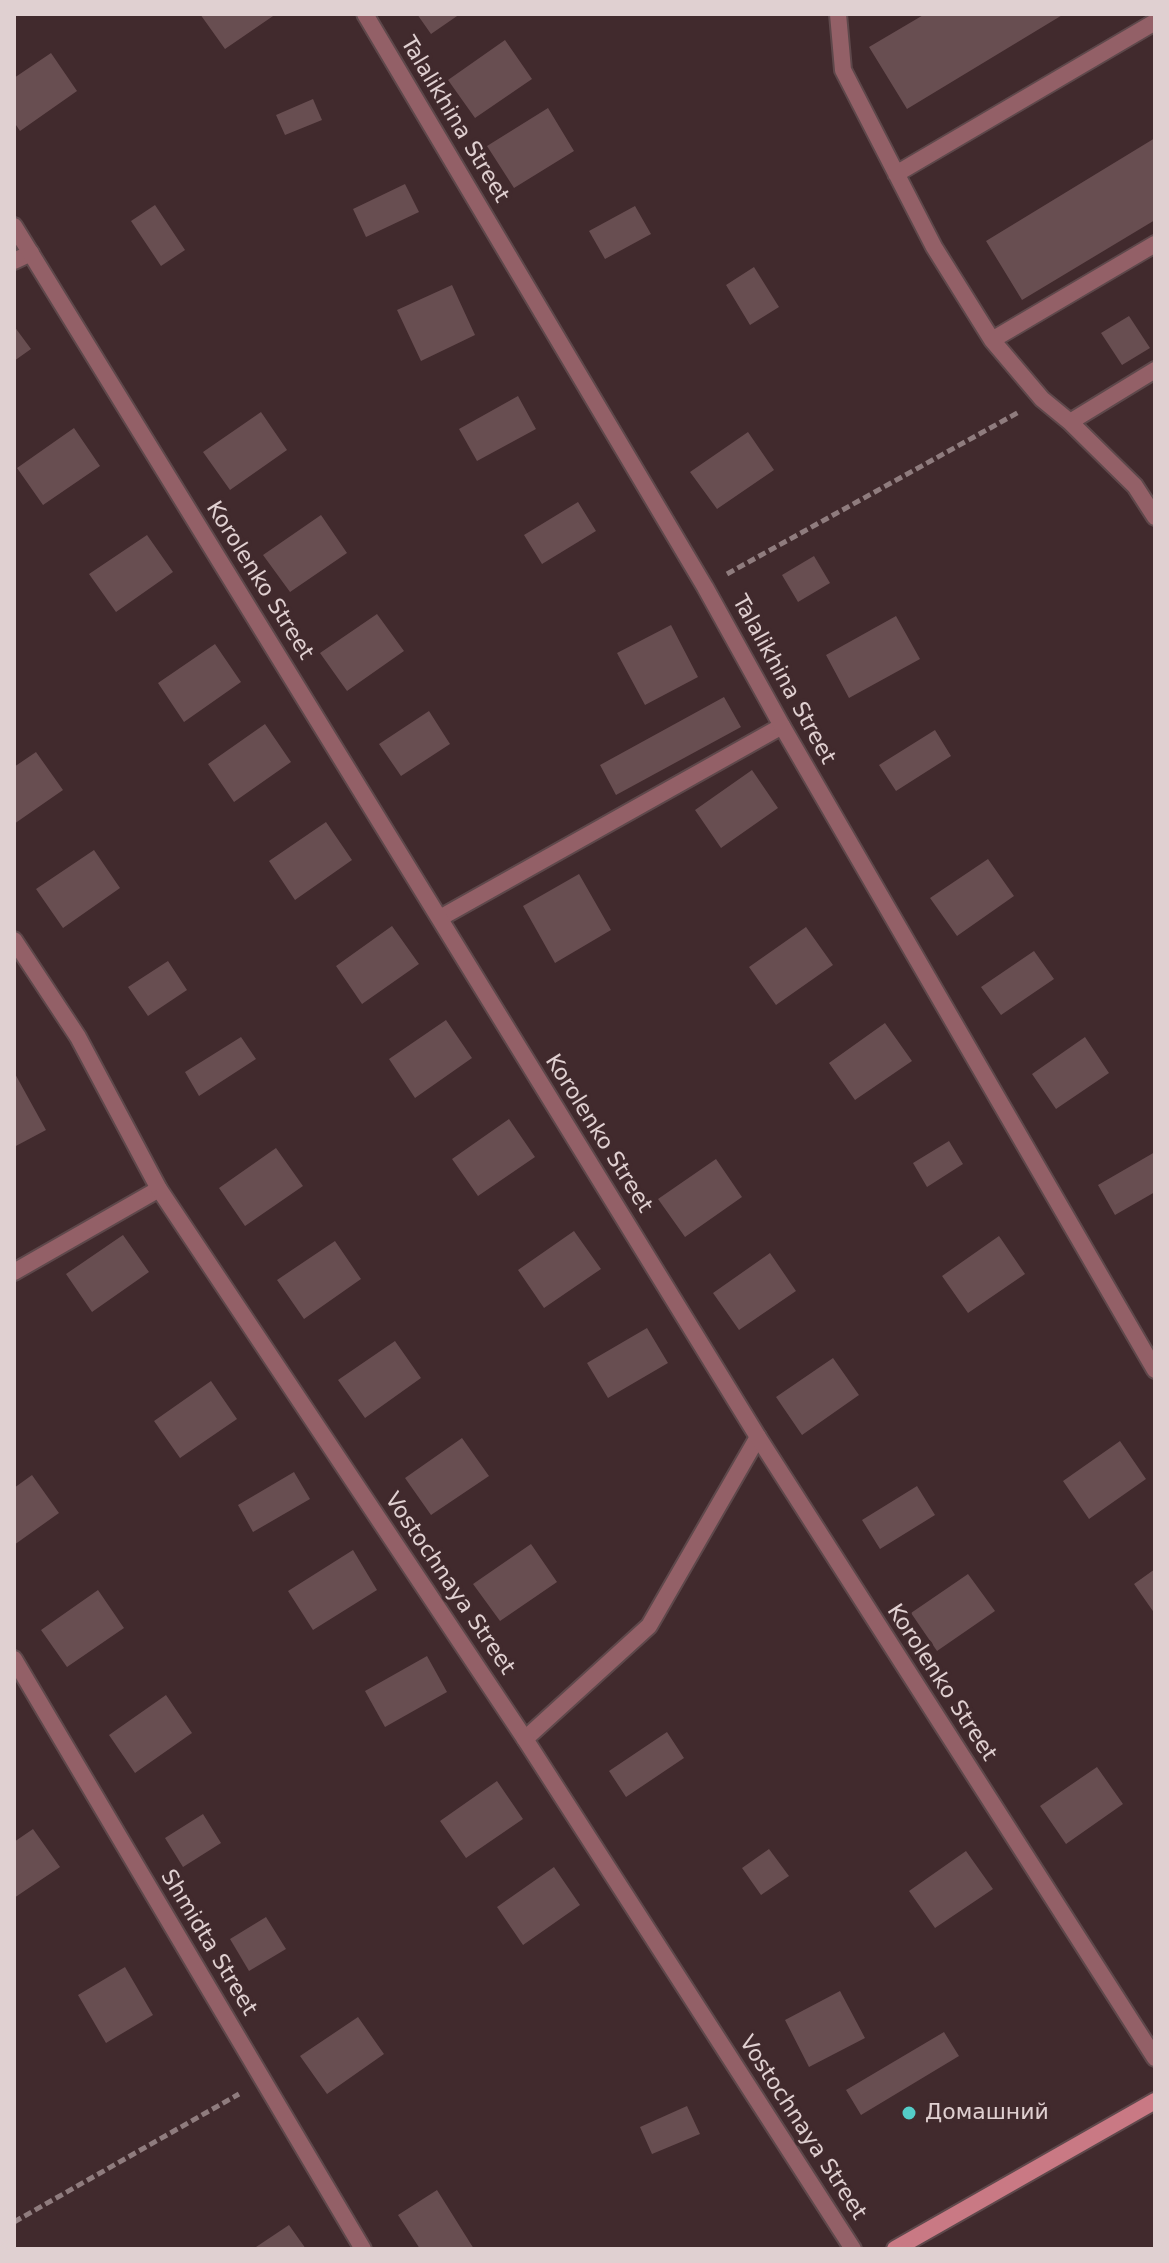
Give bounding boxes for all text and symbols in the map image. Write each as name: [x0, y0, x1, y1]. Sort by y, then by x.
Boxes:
street label: Talalikhina Street: [394, 32, 514, 208]
street label: Korolenko Street: [200, 497, 318, 665]
street label: Talalikhina Street: [726, 591, 840, 769]
street label: Korolenko Street: [539, 1050, 657, 1218]
street label: Vostochnaya Street: [378, 1488, 520, 1680]
street label: Korolenko Street: [880, 1600, 1002, 1766]
street label: Shmidta Street: [154, 1865, 262, 2021]
street label: Vostochnaya Street: [733, 2031, 871, 2225]
place label: Домашний: [925, 2100, 1049, 2126]
marker: Домашний: [900, 2104, 918, 2122]

